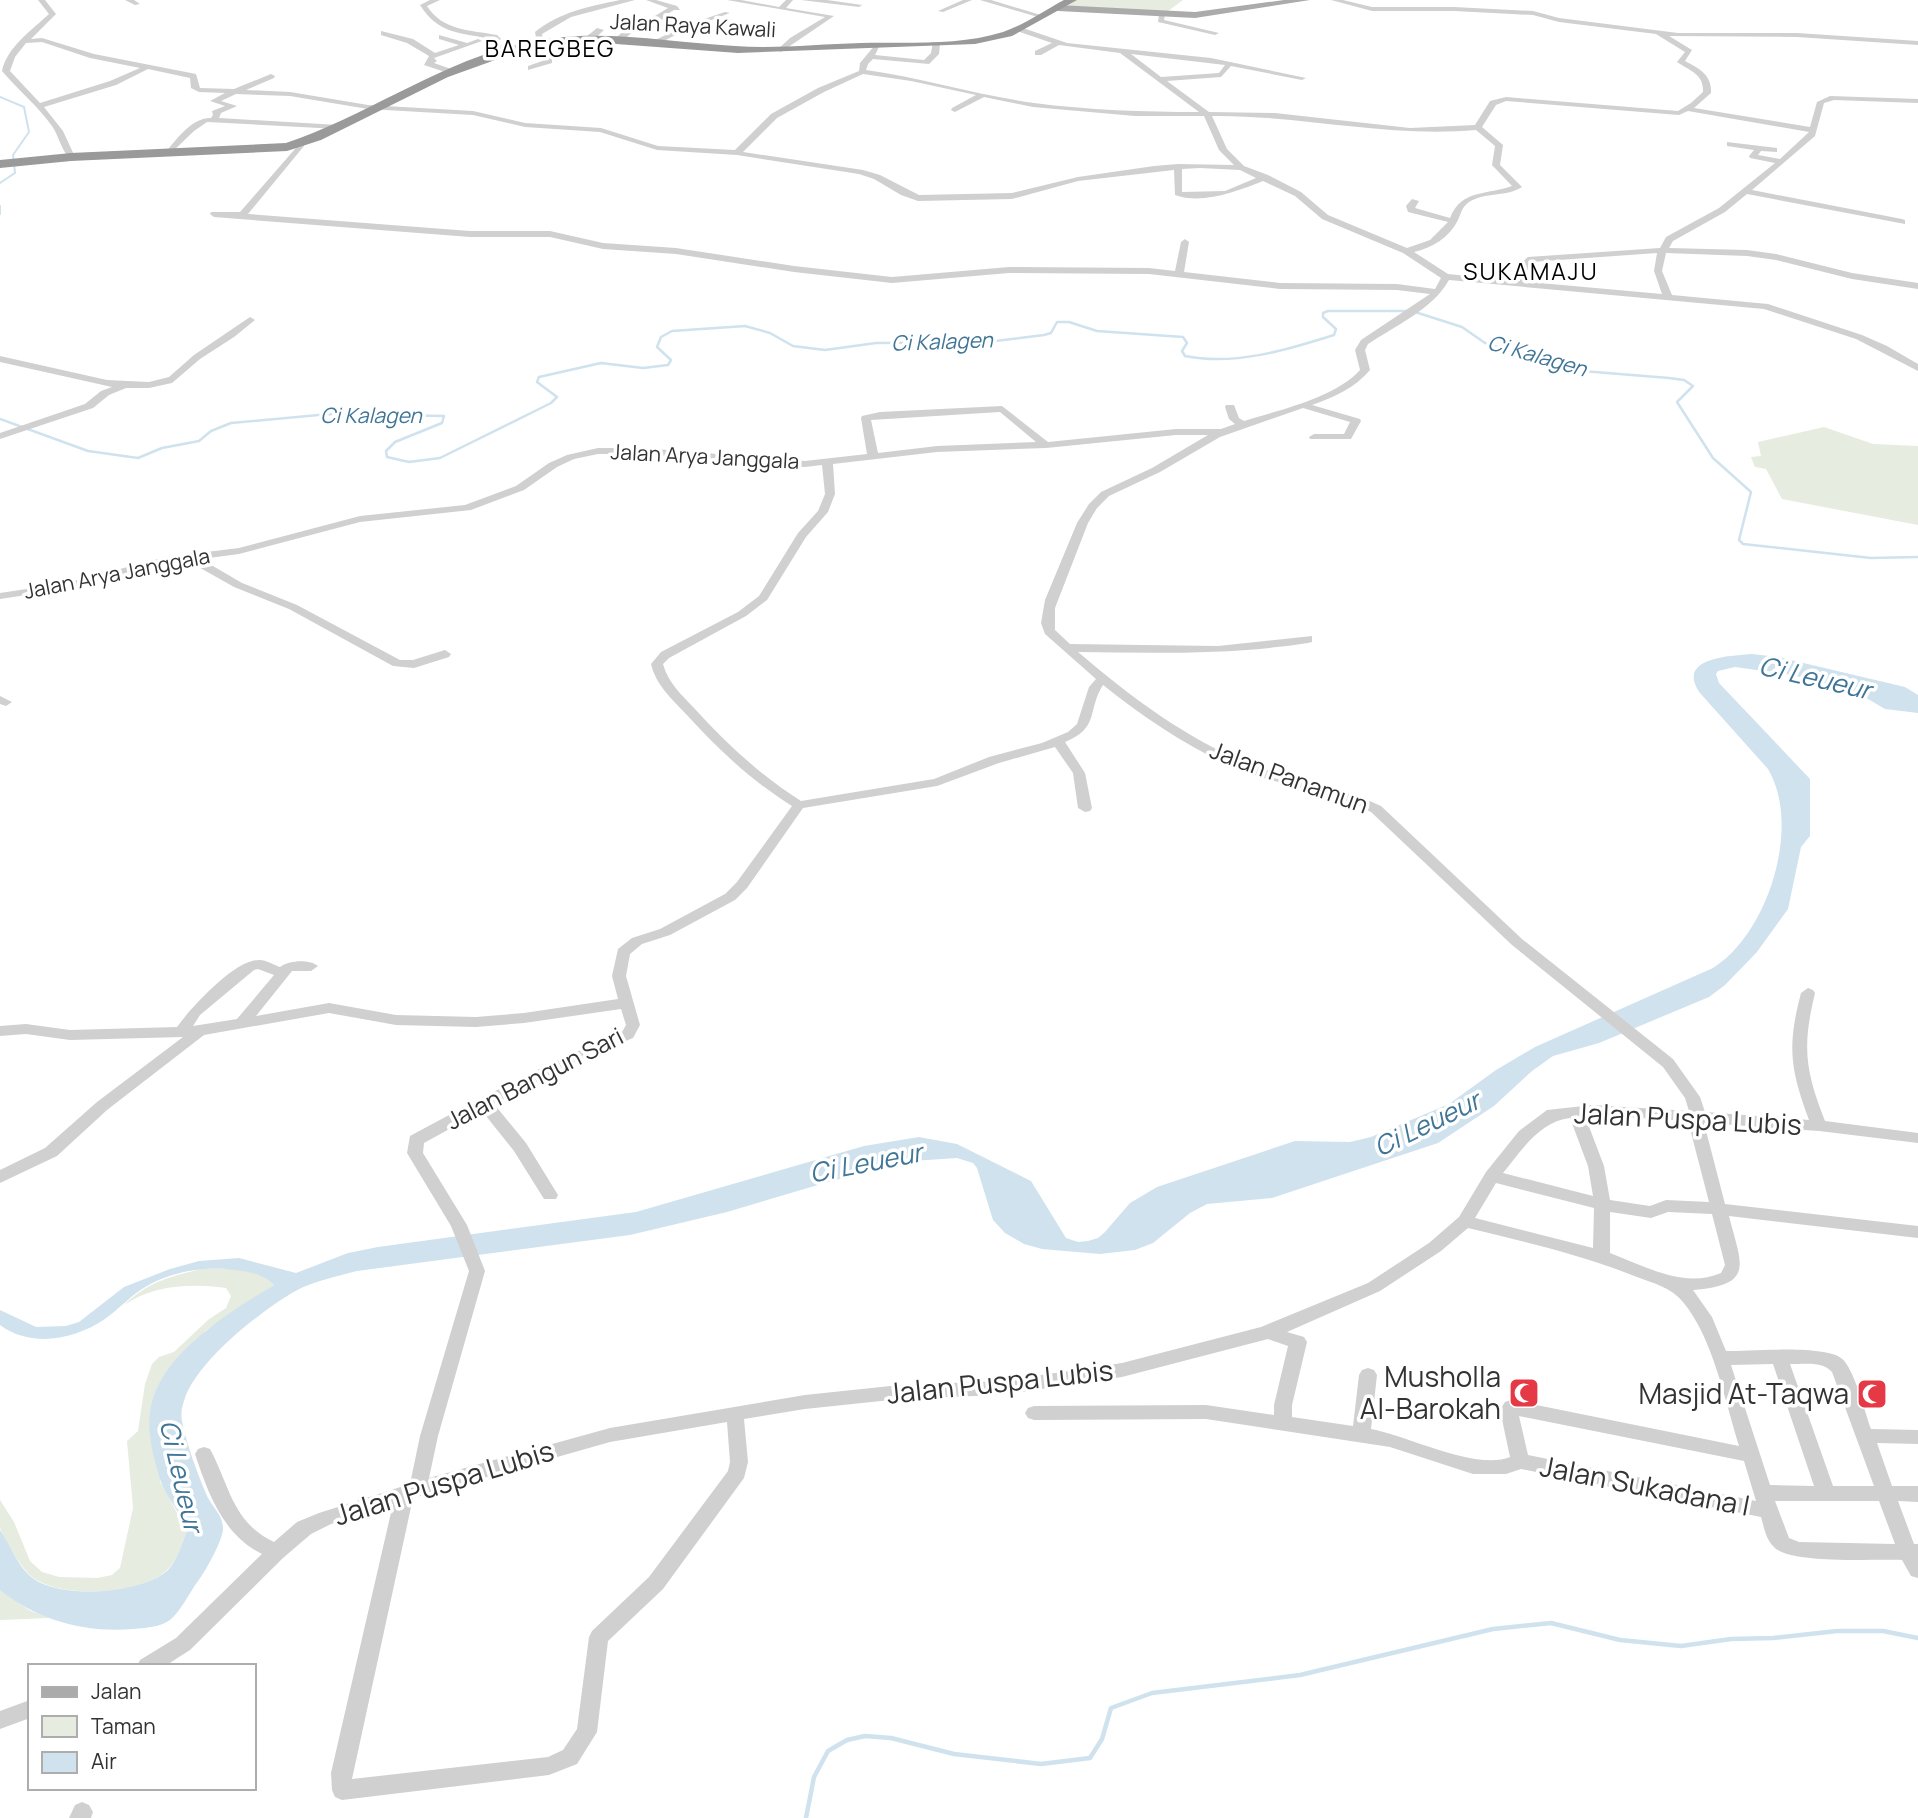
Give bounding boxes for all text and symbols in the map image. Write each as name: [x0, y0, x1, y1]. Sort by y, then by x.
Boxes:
street label: Jalan Raya Kawali: [609, 7, 777, 43]
district label: BAREGBEG: [485, 32, 615, 64]
district label: SUKAMAJU: [1463, 255, 1599, 287]
water label: Ci Kalagen: [891, 325, 995, 357]
water label: Ci Kalagen: [1485, 328, 1591, 383]
water label: Ci Kalagen: [320, 401, 423, 429]
street label: Jalan Arya Janggala: [610, 437, 800, 475]
street label: Jalan Arya Janggala: [21, 541, 212, 605]
water label: Ci Leueur: [1756, 647, 1878, 708]
street label: Jalan Panamun: [1206, 733, 1373, 821]
street label: Jalan Bangun Sari: [440, 1019, 629, 1137]
water label: Ci Leueur: [1368, 1080, 1489, 1164]
street label: Jalan Puspa Lubis: [1573, 1093, 1803, 1143]
water label: Ci Leueur: [807, 1133, 929, 1191]
street label: Jalan Puspa Lubis: [885, 1350, 1115, 1412]
place label: Musholla Al-Barokah: [1360, 1357, 1501, 1427]
place label: Masjid At-Taqwa: [1638, 1374, 1849, 1412]
mosque icon: Musholla Al-Barokah: [1507, 1376, 1541, 1410]
mosque icon: Masjid At-Taqwa: [1855, 1377, 1889, 1411]
water label: Ci Leueur: [152, 1416, 213, 1539]
street label: Jalan Puspa Lubis: [329, 1431, 558, 1533]
street label: Jalan Sukadana I: [1537, 1446, 1753, 1524]
legend: [28, 1664, 256, 1790]
text: Jalan: [91, 1677, 141, 1705]
text: Taman: [91, 1712, 156, 1740]
text: Air: [91, 1747, 117, 1775]

